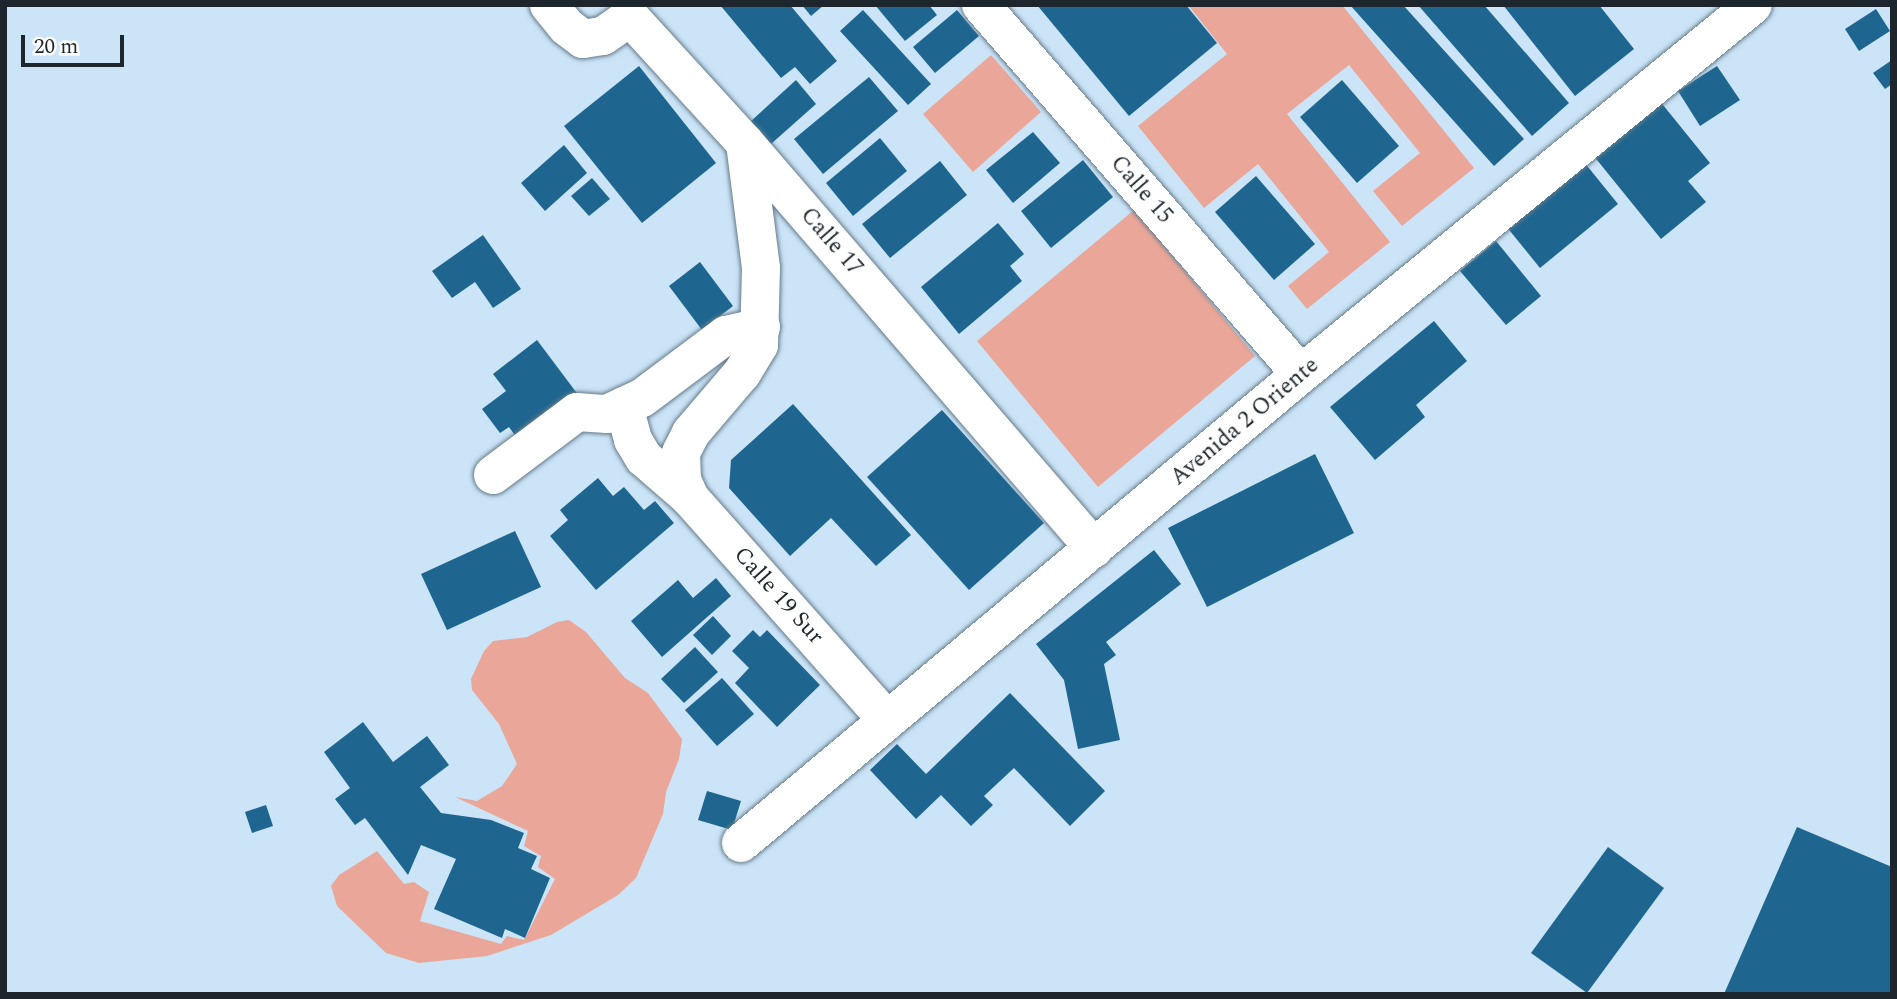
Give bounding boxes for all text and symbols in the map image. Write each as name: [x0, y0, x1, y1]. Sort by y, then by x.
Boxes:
scale bar: [24, 21, 128, 65]
text: 20 m: [34, 31, 78, 63]
street label: Calle 15: [1104, 150, 1178, 230]
street label: Calle 17: [794, 202, 868, 282]
street label: Avenida 2 Oriente: [1165, 352, 1325, 492]
street label: Calle 19 Sur: [727, 542, 829, 650]

